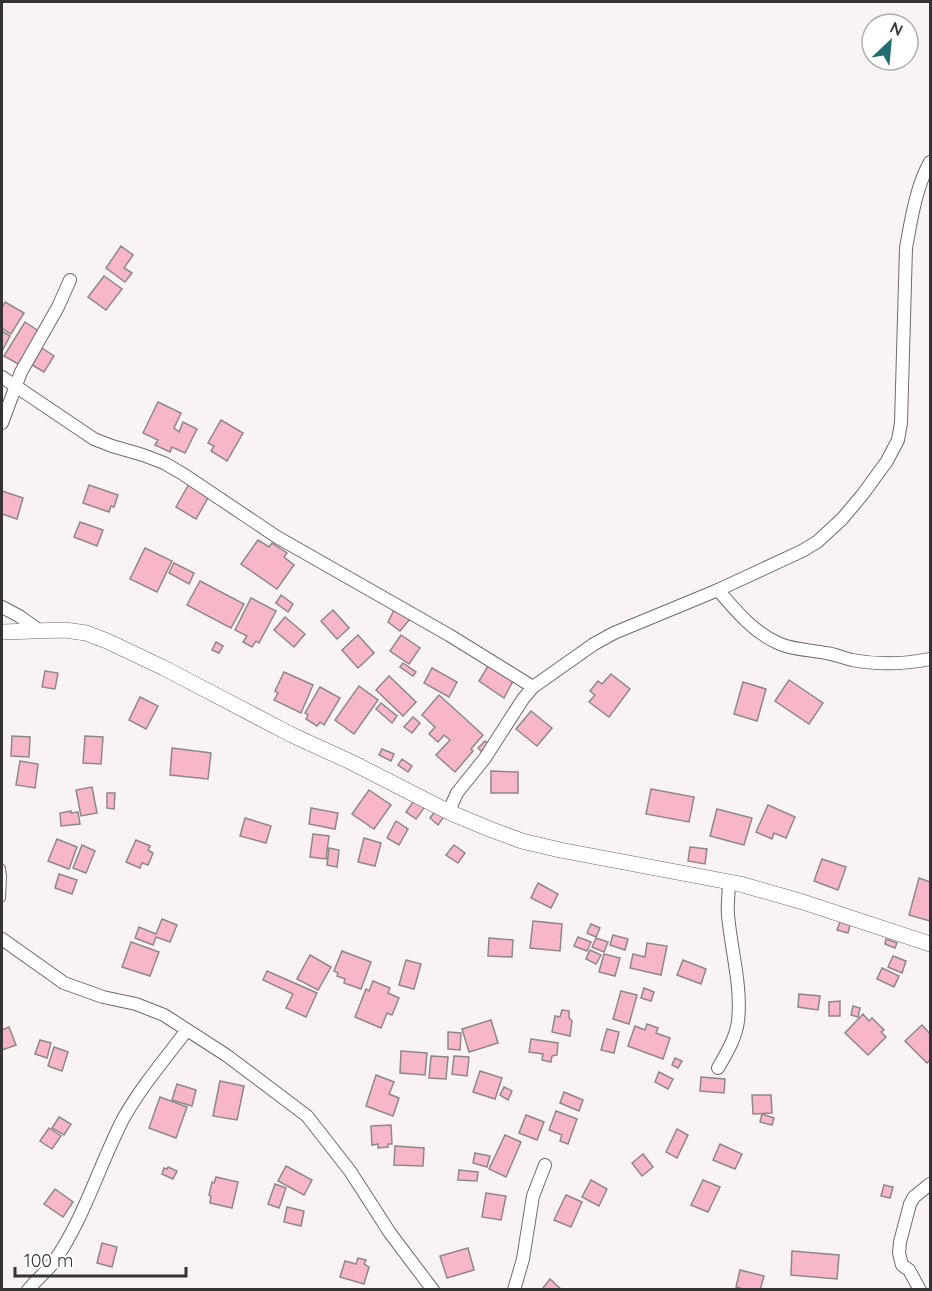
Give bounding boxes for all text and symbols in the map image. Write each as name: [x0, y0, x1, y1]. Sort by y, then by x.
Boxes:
north arrow: [860, 12, 920, 72]
text: N: [887, 17, 906, 40]
scale bar: [15, 1240, 186, 1278]
text: 100 m: [24, 1249, 73, 1272]

